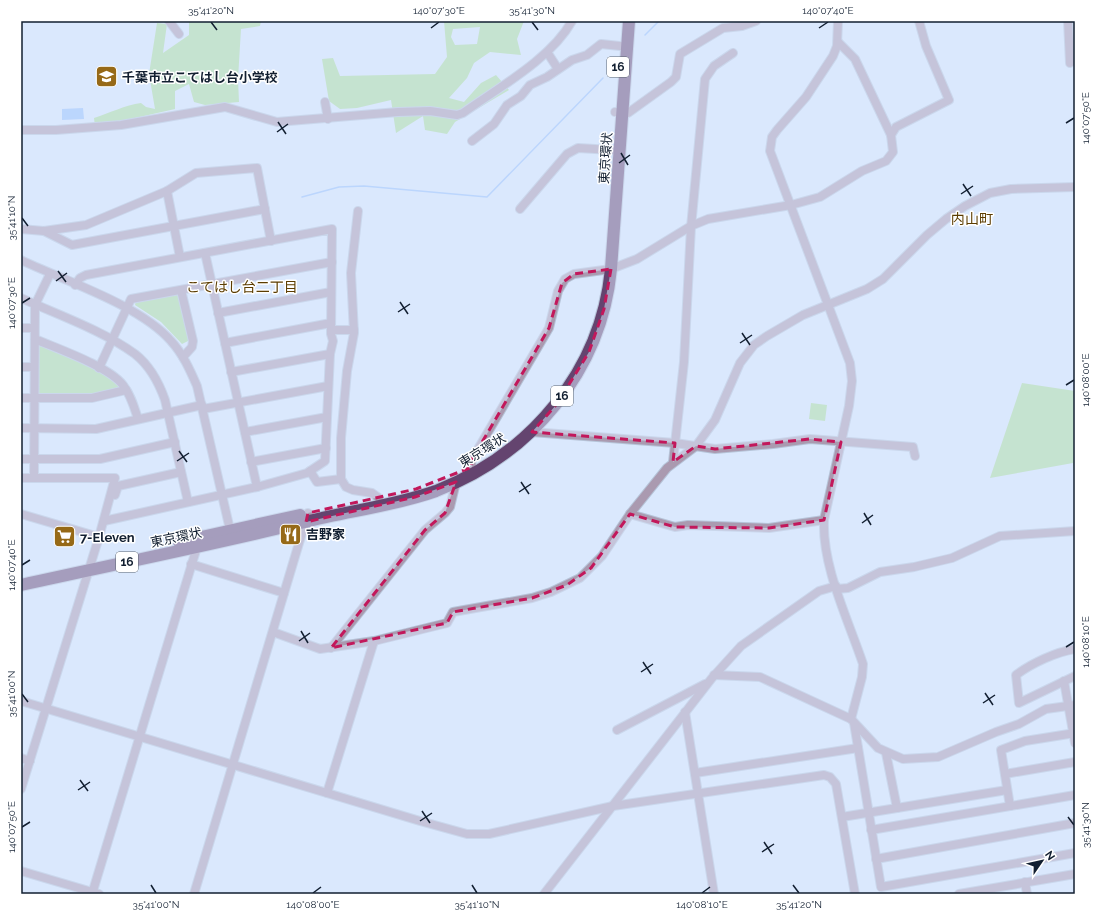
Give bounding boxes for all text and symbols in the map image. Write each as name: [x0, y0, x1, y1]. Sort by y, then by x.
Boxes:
text: 35°41'20"N: [188, 5, 234, 16]
text: 140°07'30"E: [413, 5, 465, 16]
text: 35°41'30"N: [509, 5, 555, 16]
text: 140°07'40"E: [802, 5, 854, 16]
road number: 16: [607, 57, 629, 77]
school or university icon: 千葉市立こてはし台小学校: [93, 64, 119, 90]
place label: 千葉市立こてはし台小学校: [122, 70, 278, 85]
text: 140°07'50"E: [1080, 92, 1091, 144]
street label: 東京環状: [596, 132, 615, 185]
text: 35°41'10"N: [6, 195, 17, 241]
district label: 内山町: [951, 211, 993, 227]
text: 140°07'30"E: [6, 277, 17, 329]
district label: こてはし台二丁目: [186, 279, 298, 295]
text: 140°08'00"E: [1080, 353, 1091, 407]
road number: 16: [551, 386, 573, 406]
street label: 東京環状: [456, 430, 508, 471]
restaurant icon: 吉野家: [278, 521, 304, 547]
supermarket icon: 7-Eleven: [51, 524, 77, 550]
street label: 東京環状: [149, 525, 203, 550]
place label: 吉野家: [306, 527, 345, 542]
place label: 7-Eleven: [80, 530, 135, 545]
text: 140°07'40"E: [6, 539, 17, 591]
road number: 16: [116, 552, 138, 572]
text: 140°08'10"E: [1080, 616, 1091, 668]
text: 35°41'00"N: [6, 671, 17, 717]
text: 140°07'50"E: [6, 801, 17, 853]
text: 35°41'30"N: [1080, 802, 1091, 848]
north arrow: [1022, 841, 1062, 881]
text: N: [1042, 849, 1058, 863]
text: 35°41'00"N: [133, 899, 179, 910]
text: 140°08'00"E: [286, 899, 340, 910]
text: 35°41'10"N: [454, 899, 500, 910]
text: 140°08'10"E: [676, 899, 728, 910]
text: 35°41'20"N: [776, 899, 822, 910]

